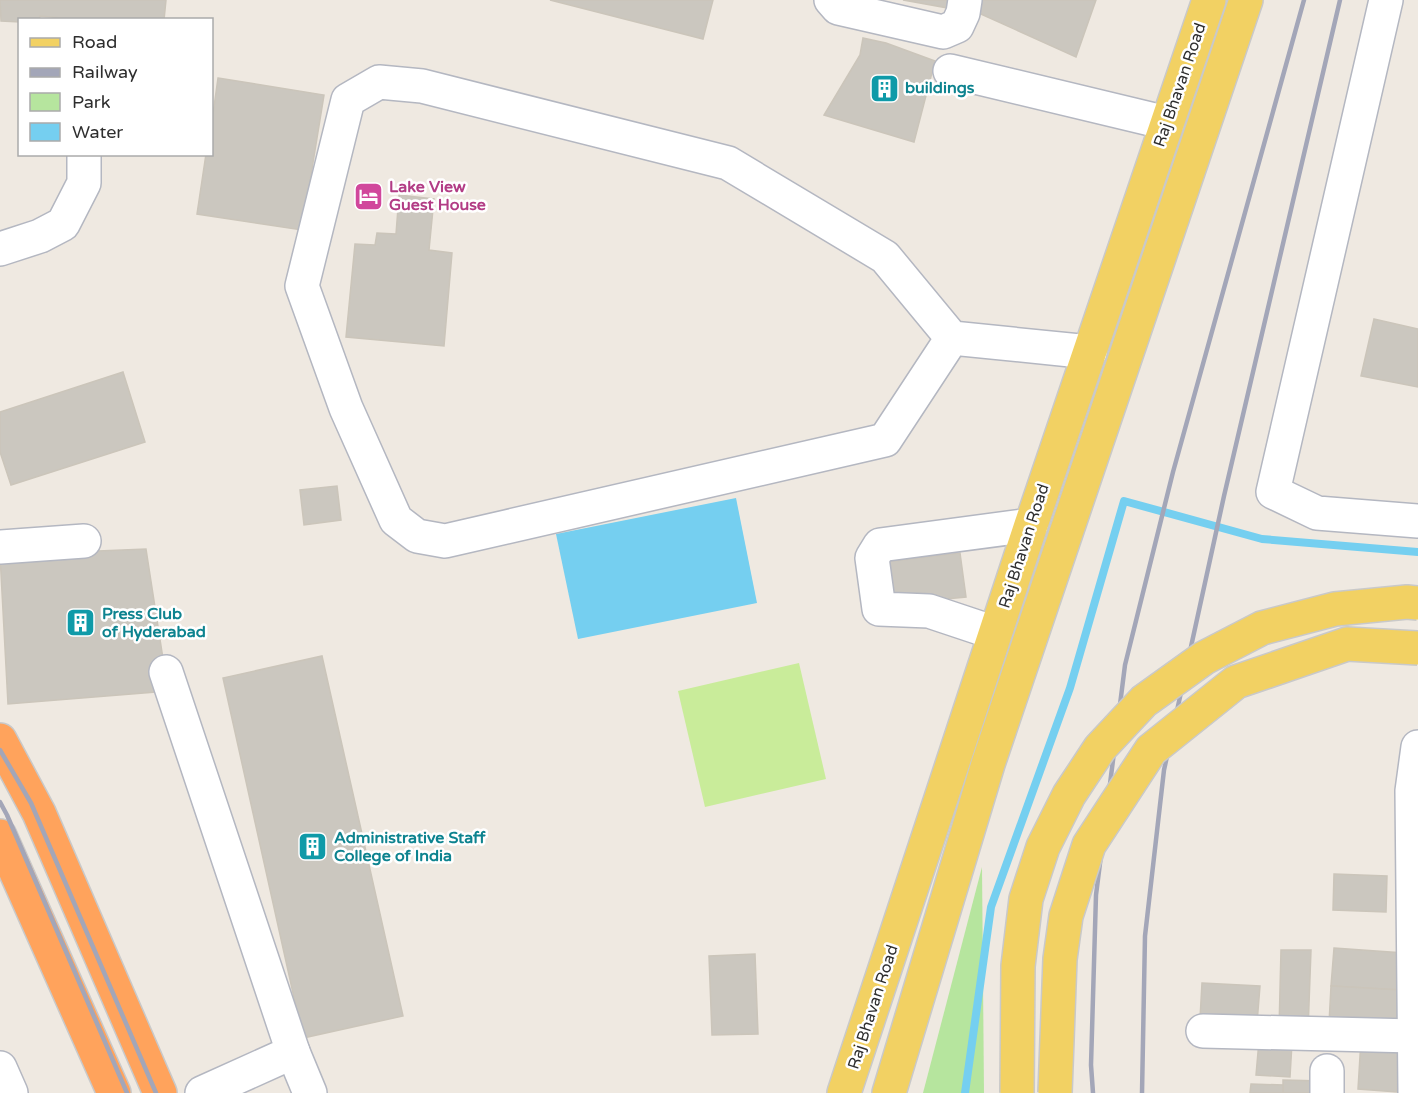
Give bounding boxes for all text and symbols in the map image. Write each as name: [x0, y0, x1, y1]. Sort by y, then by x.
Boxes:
legend: [18, 18, 213, 156]
street label: Raj Bhavan Road: [1149, 20, 1211, 150]
text: Road: [72, 31, 117, 53]
text: Railway: [72, 61, 138, 83]
building icon: buildings: [868, 72, 900, 104]
place label: buildings: [905, 78, 975, 98]
text: Park: [72, 91, 111, 113]
text: Water: [72, 121, 123, 143]
place label: Lake View Guest House: [389, 177, 486, 215]
hotel icon: Lake View Guest House: [352, 180, 384, 212]
street label: Raj Bhavan Road: [994, 481, 1054, 611]
place label: Press Club of Hyderabad: [102, 604, 206, 642]
building icon: Press Club of Hyderabad: [65, 607, 97, 639]
place label: Administrative Staff College of India: [334, 828, 486, 866]
building icon: Administrative Staff College of India: [297, 831, 329, 863]
street label: Raj Bhavan Road: [843, 942, 903, 1072]

